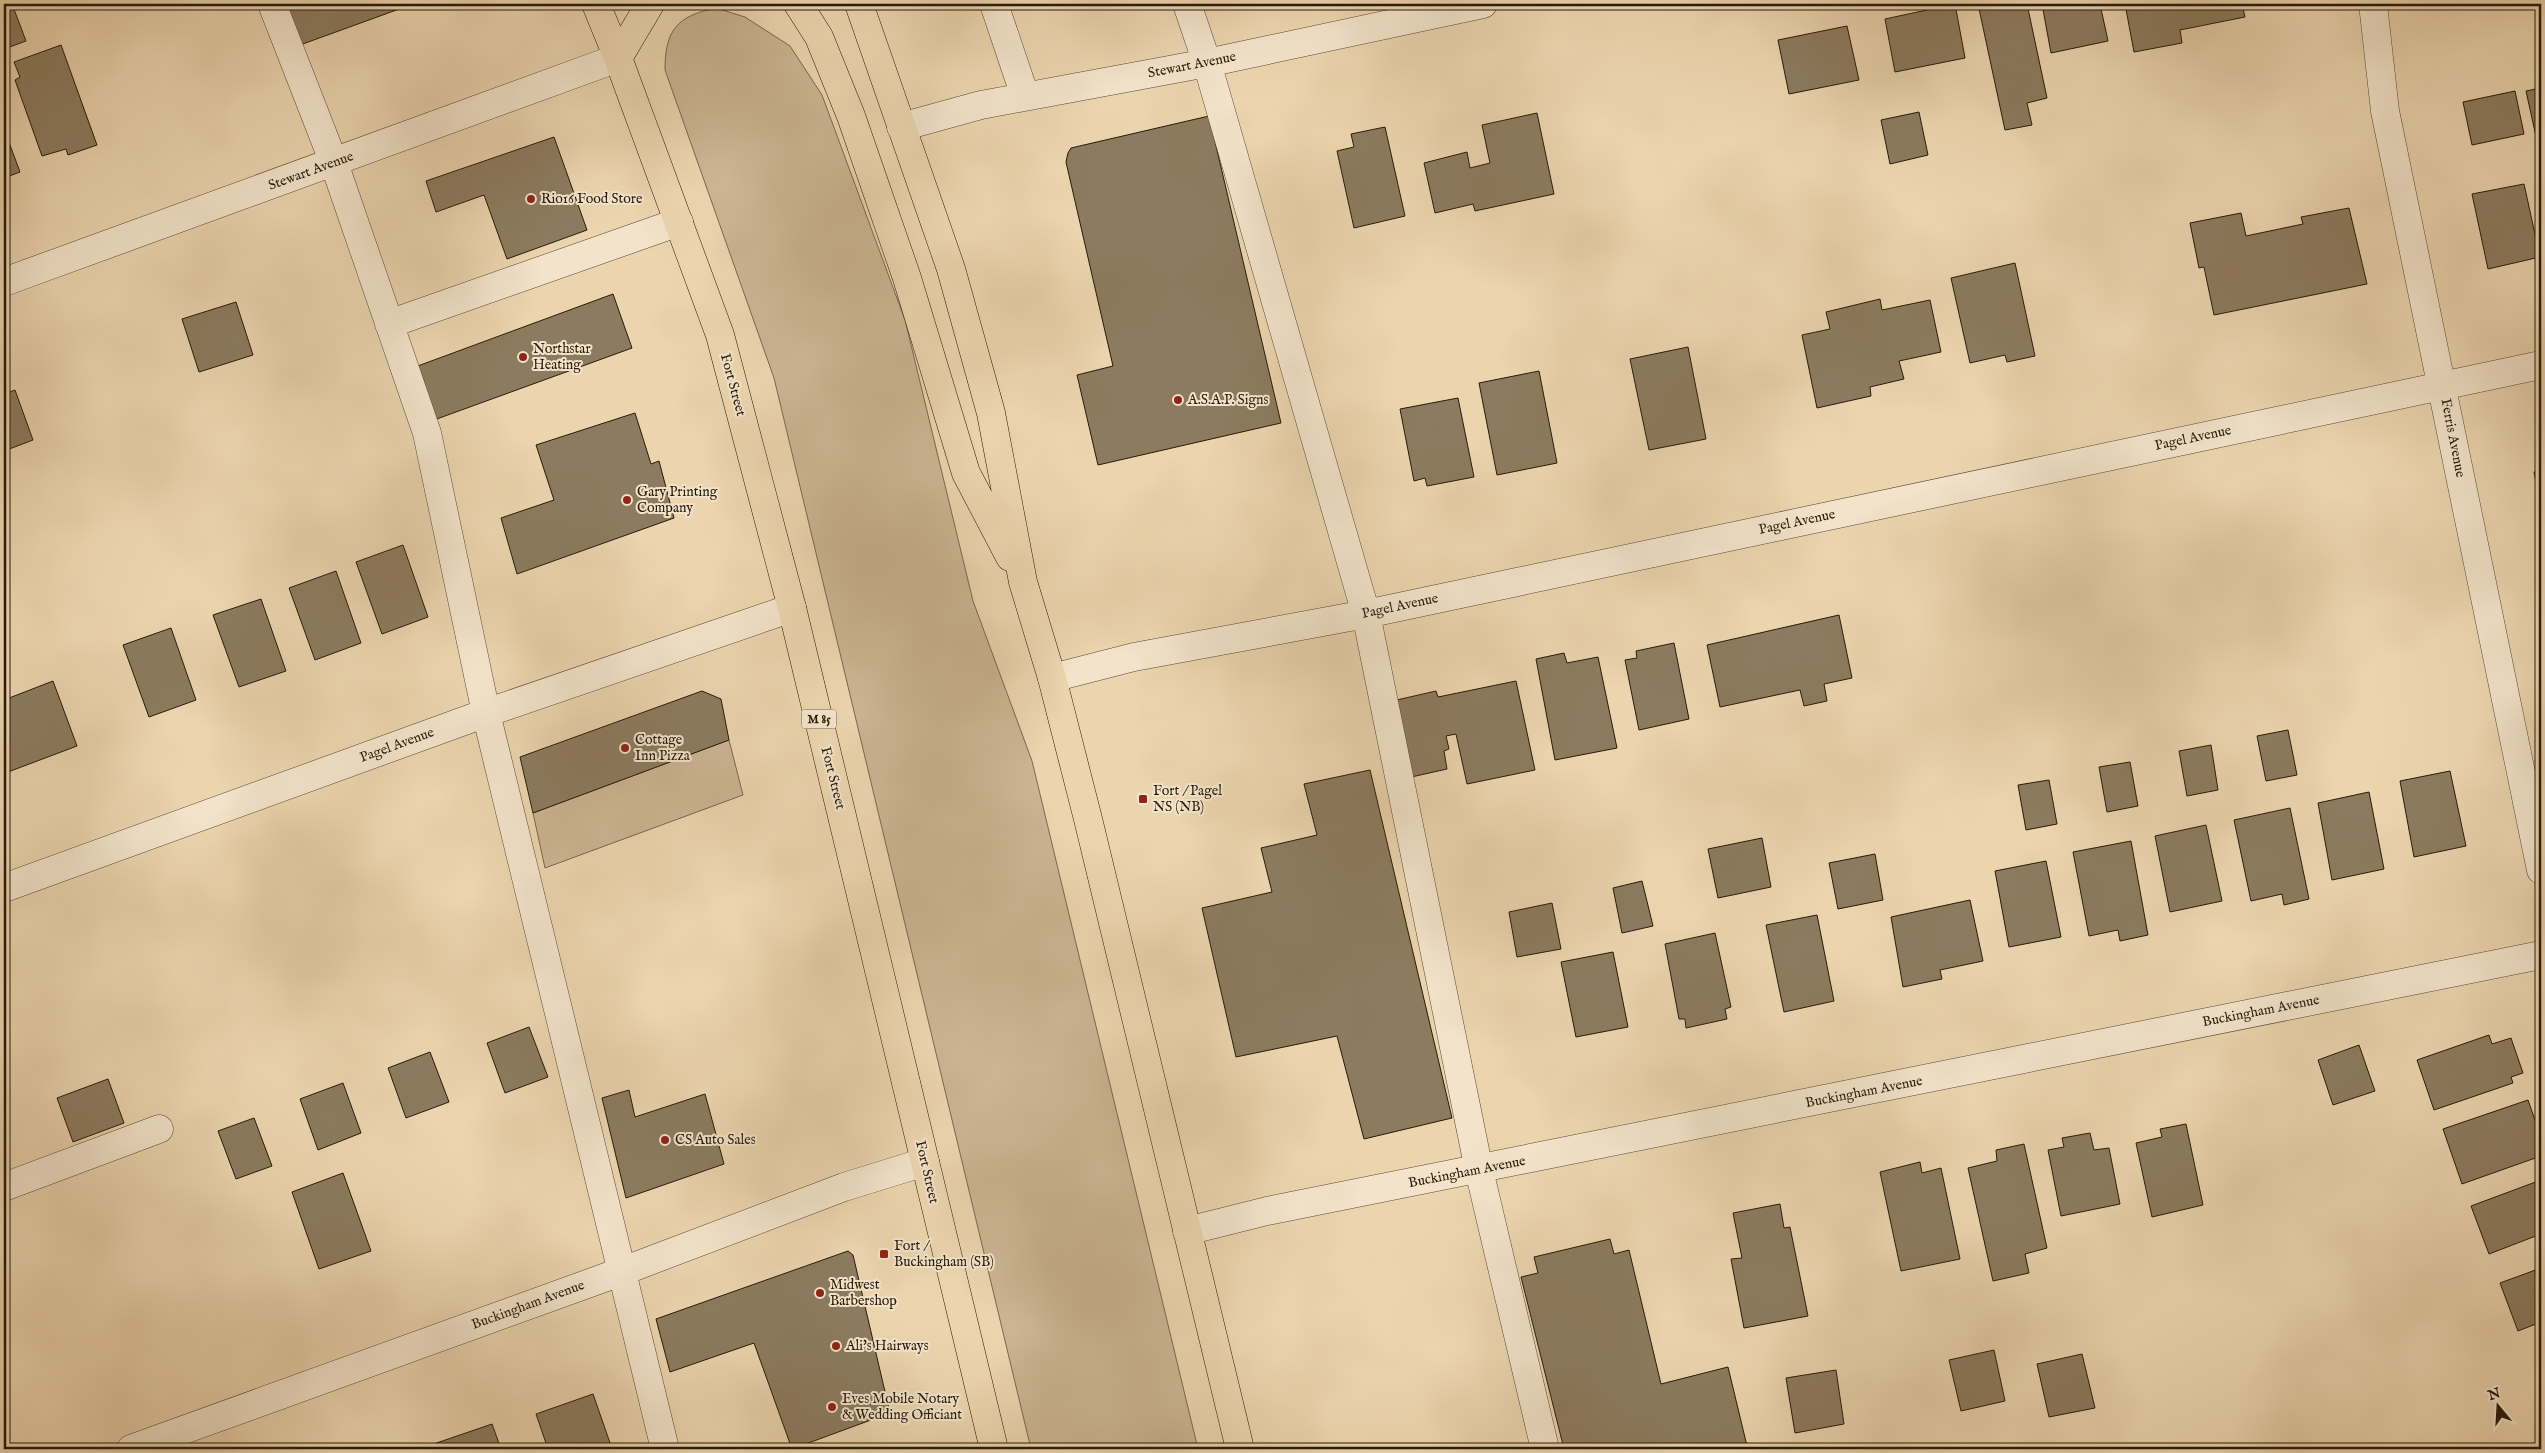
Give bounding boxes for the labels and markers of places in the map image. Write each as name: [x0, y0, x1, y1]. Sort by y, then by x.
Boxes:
place label: Rio16 Food Store: [541, 190, 643, 208]
marker: Rio16 Food Store: [525, 193, 537, 205]
place label: Northstar Heating: [533, 340, 591, 374]
marker: Northstar Heating: [517, 351, 529, 363]
place label: A.S.A.P. Signs: [1187, 391, 1268, 409]
marker: A.S.A.P. Signs: [1172, 394, 1184, 406]
place label: Gary Printing Company: [637, 483, 718, 517]
marker: Gary Printing Company: [621, 494, 633, 506]
place label: Cottage Inn Pizza: [635, 731, 691, 765]
marker: Cottage Inn Pizza: [619, 742, 631, 754]
place label: Fort / Pagel NS (NB): [1153, 782, 1222, 816]
marker: Fort / Pagel NS (NB): [1137, 793, 1149, 805]
place label: CS Auto Sales: [675, 1131, 756, 1149]
marker: CS Auto Sales: [659, 1134, 671, 1146]
place label: Fort / Buckingham (SB): [894, 1237, 994, 1271]
marker: Fort / Buckingham (SB): [878, 1248, 890, 1260]
place label: Midwest Barbershop: [830, 1276, 897, 1310]
marker: Midwest Barbershop: [814, 1287, 826, 1299]
place label: Ali's Hairways: [845, 1337, 929, 1355]
marker: Ali's Hairways: [830, 1340, 842, 1352]
place label: Eves Mobile Notary & Wedding Officiant: [842, 1390, 962, 1424]
marker: Eves Mobile Notary & Wedding Officiant: [826, 1401, 838, 1413]

